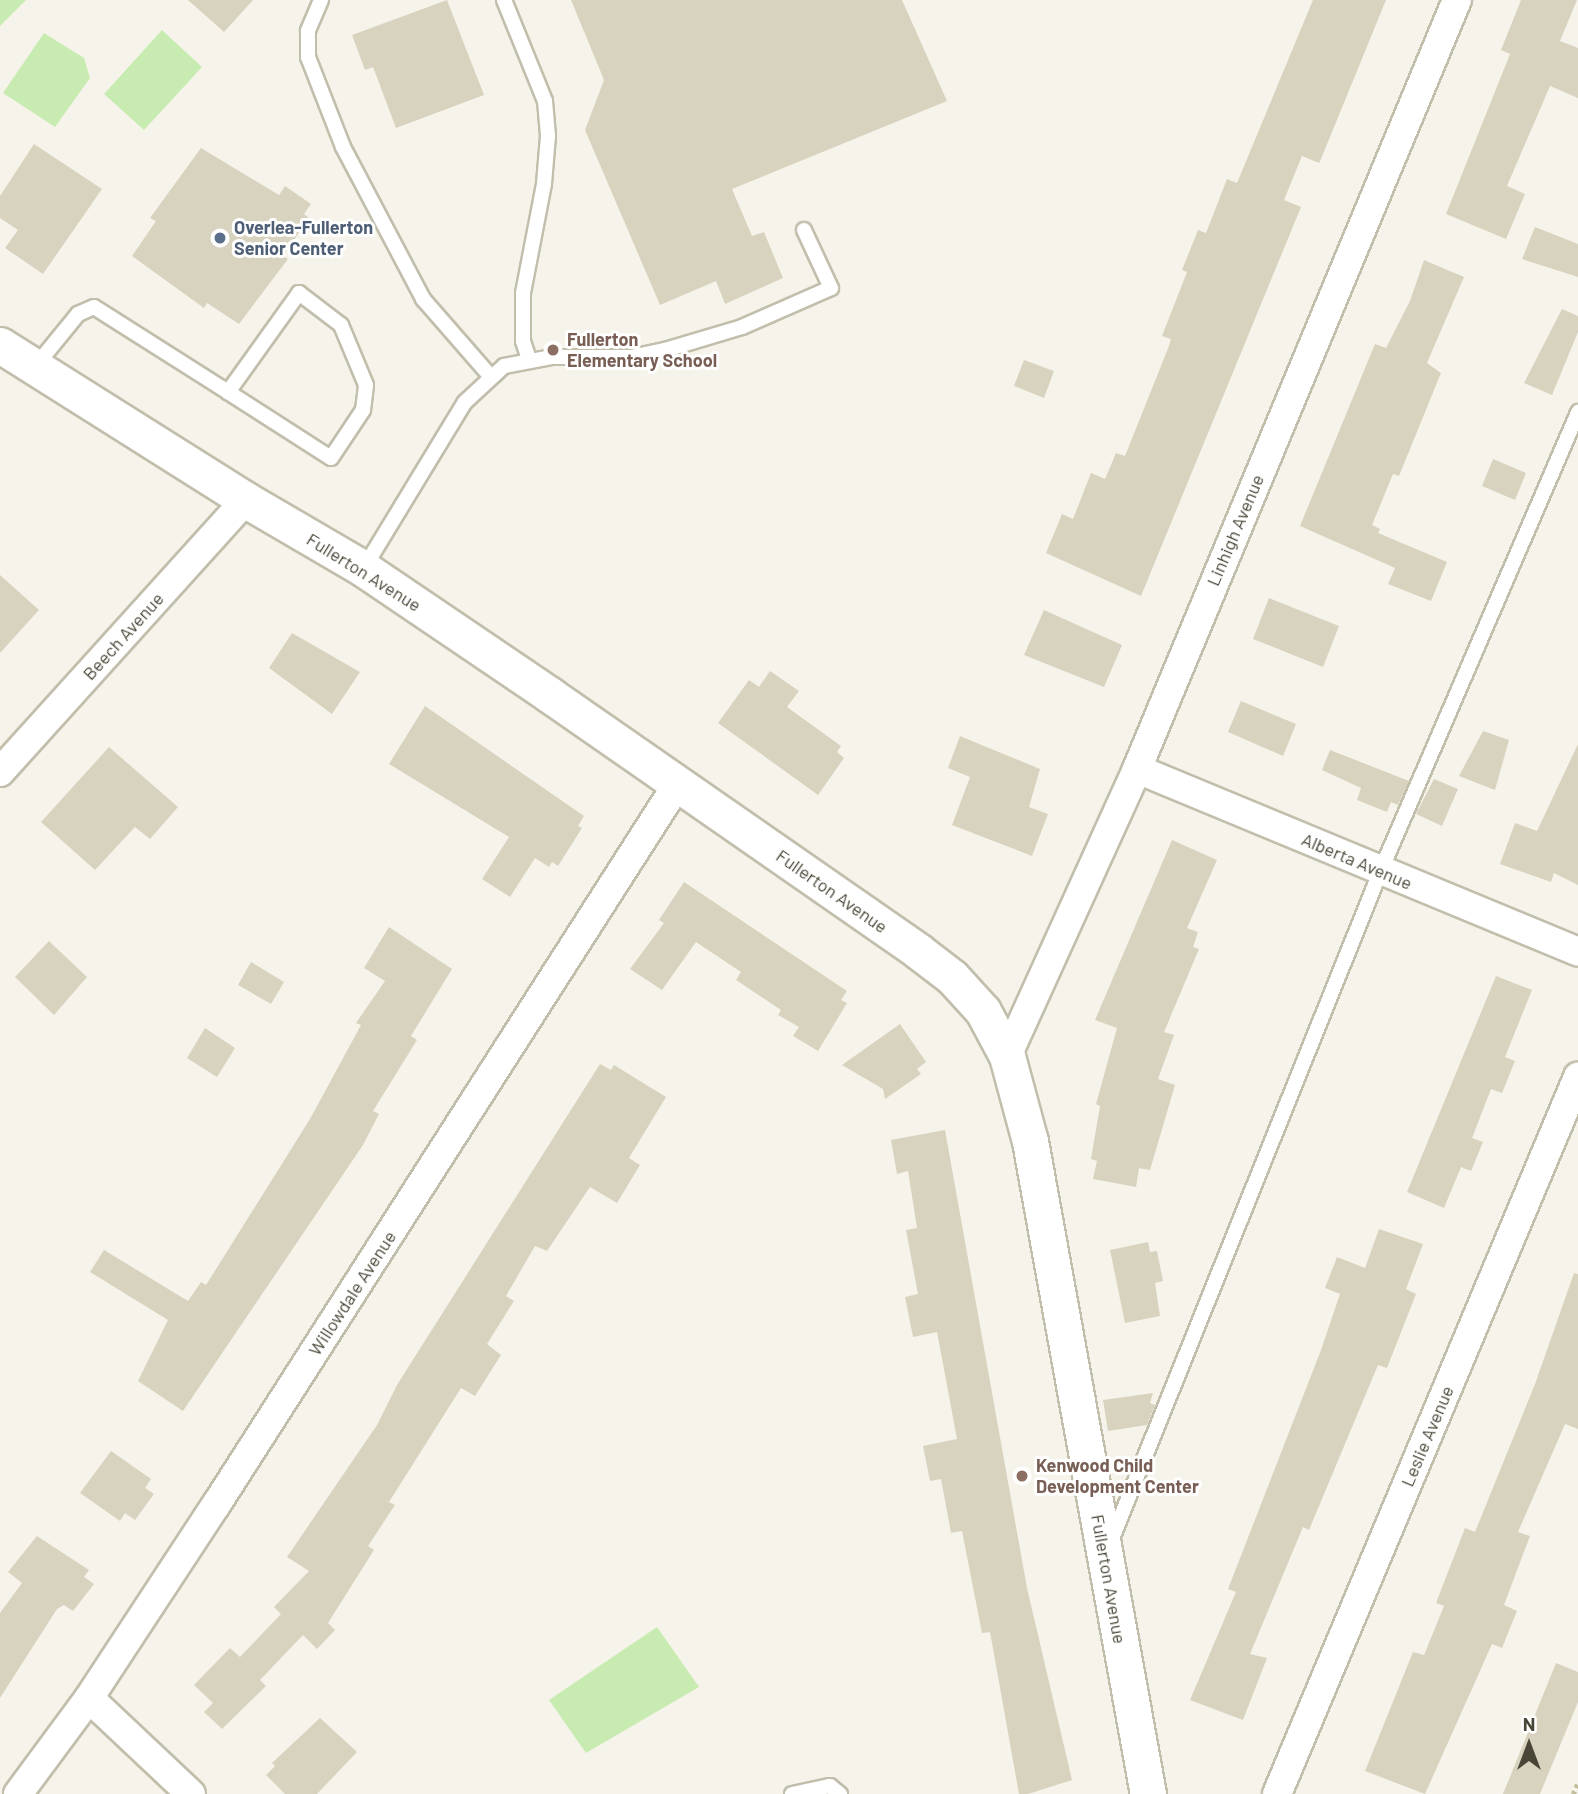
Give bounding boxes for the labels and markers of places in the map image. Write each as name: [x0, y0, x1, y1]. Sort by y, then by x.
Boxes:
place label: Overlea-Fullerton Senior Center: [234, 217, 373, 260]
marker: Overlea-Fullerton Senior Center: [212, 230, 228, 246]
place label: Fullerton Elementary School: [567, 329, 717, 372]
marker: Fullerton Elementary School: [545, 342, 561, 358]
place label: Kenwood Child Development Center: [1036, 1455, 1199, 1498]
marker: Kenwood Child Development Center: [1014, 1468, 1030, 1484]

